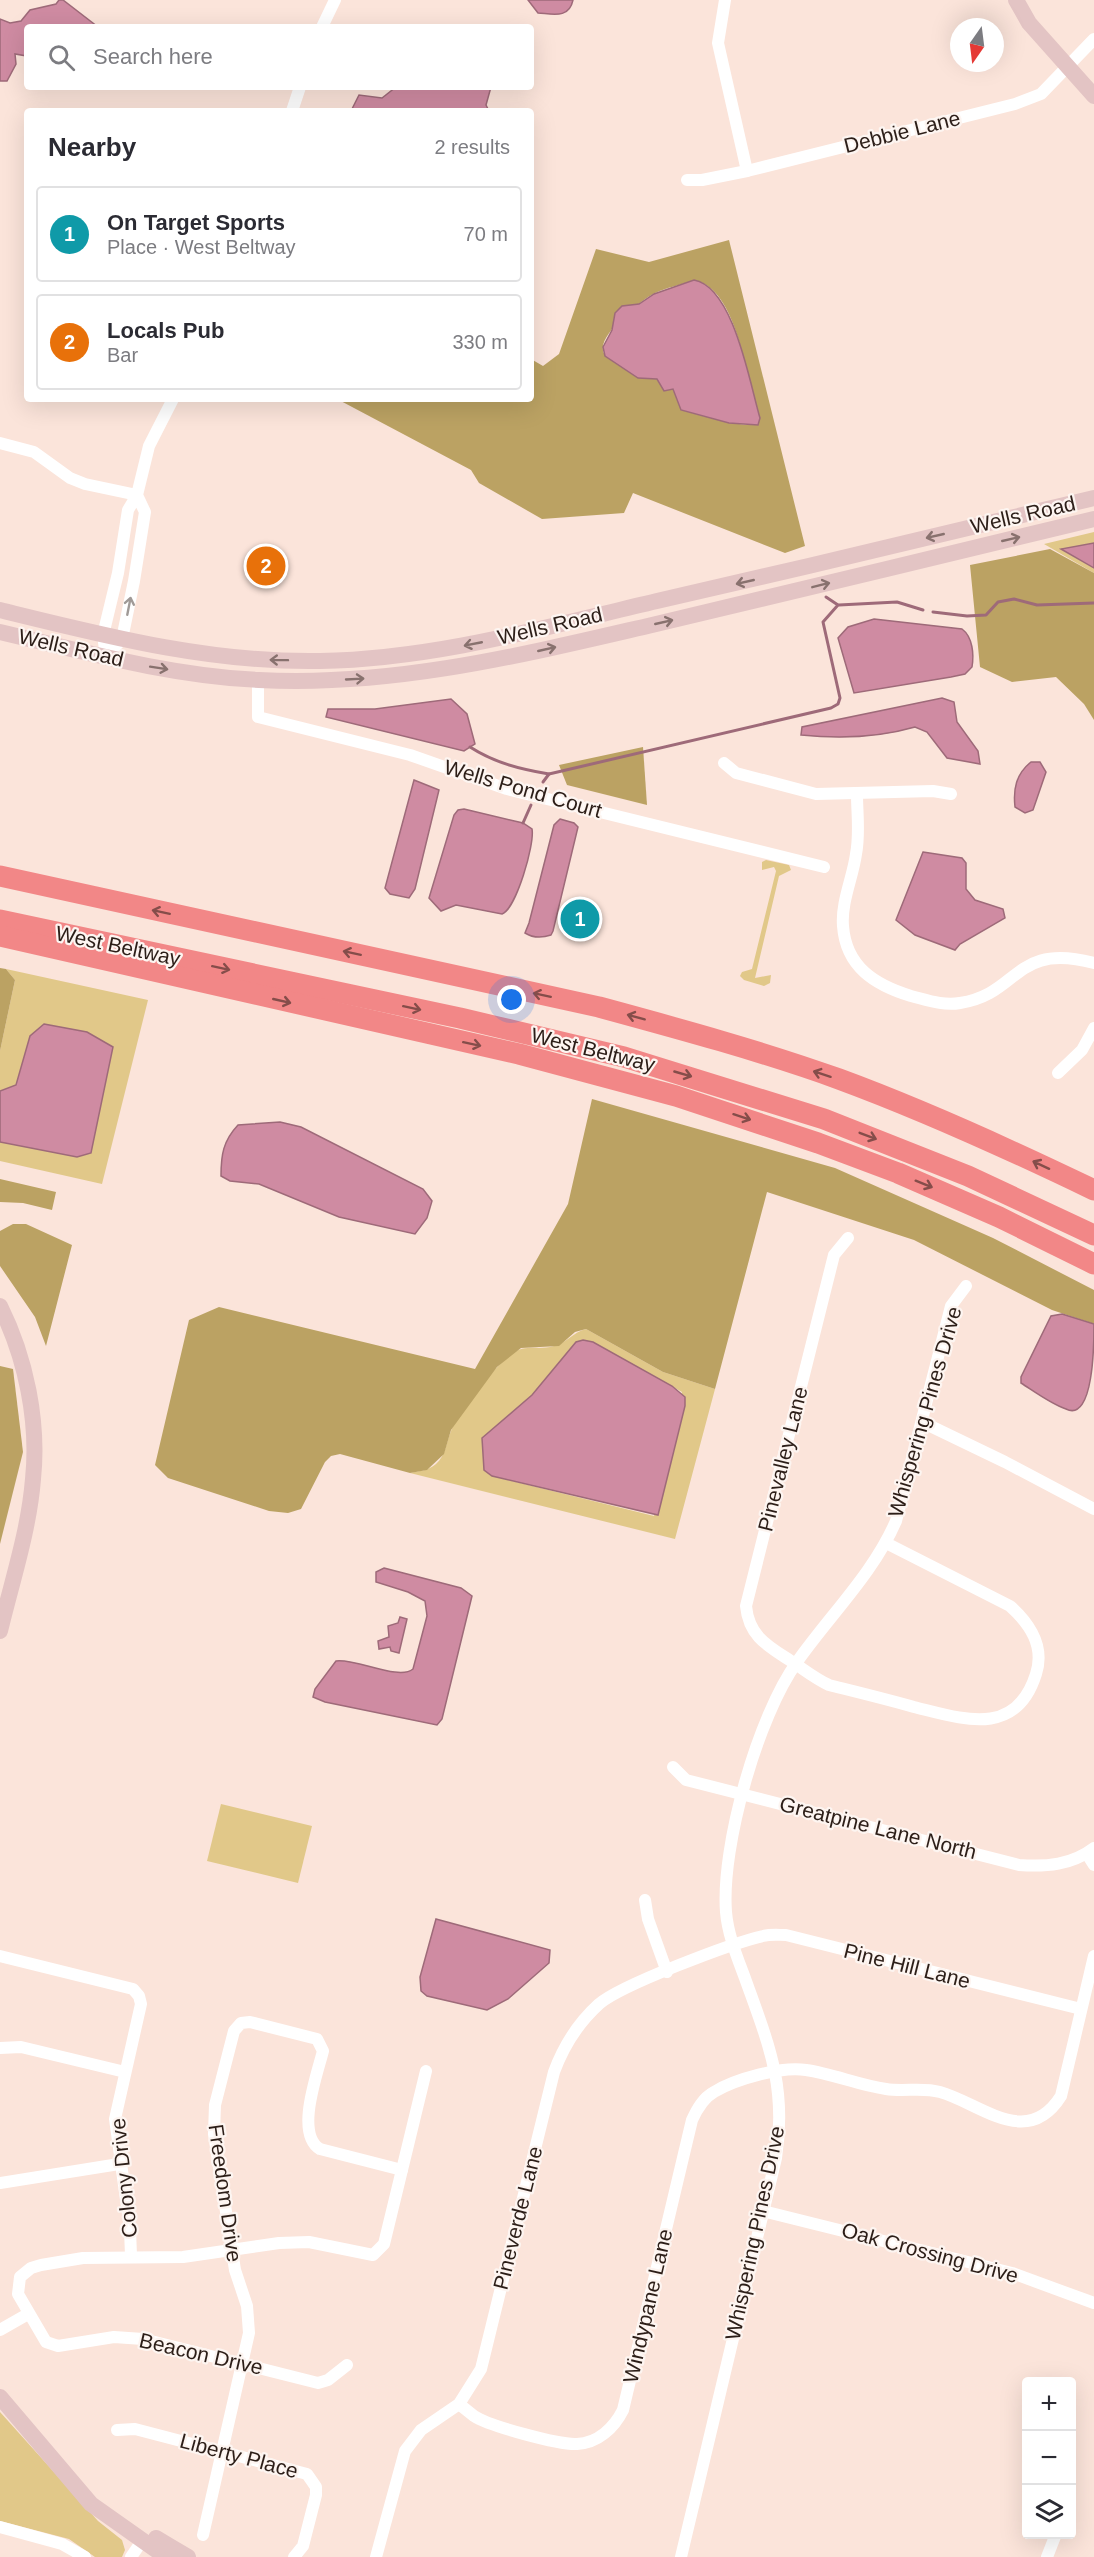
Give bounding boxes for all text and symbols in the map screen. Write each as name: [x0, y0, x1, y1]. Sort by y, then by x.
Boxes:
north arrow: [950, 18, 1004, 72]
search box: [24, 24, 534, 90]
icon: search: [45, 41, 78, 74]
text: Search here: [93, 44, 213, 69]
street label: Debbie Lane: [841, 106, 962, 157]
text: Nearby: [48, 132, 136, 162]
text: 2 results: [434, 136, 510, 158]
text: On Target Sports: [107, 210, 285, 235]
text: 1: [64, 223, 75, 245]
text: 70 m: [464, 223, 508, 245]
text: Place · West Beltway: [107, 236, 296, 258]
text: Locals Pub: [107, 318, 224, 343]
text: 2: [64, 331, 75, 353]
text: 330 m: [452, 331, 508, 353]
text: Bar: [107, 344, 138, 366]
street label: Wells Road: [968, 491, 1078, 538]
one-way arrow: [926, 531, 945, 543]
one-way arrow: [1000, 533, 1020, 544]
pin: 2: [246, 544, 286, 588]
one-way arrow: [736, 576, 755, 588]
one-way arrow: [811, 579, 830, 591]
one-way arrow: [124, 597, 135, 617]
street label: Wells Road: [495, 602, 605, 649]
one-way arrow: [654, 616, 674, 627]
street label: Wells Road: [16, 624, 126, 671]
one-way arrow: [464, 639, 484, 650]
one-way arrow: [536, 643, 556, 654]
one-way arrow: [270, 654, 290, 666]
one-way arrow: [149, 663, 169, 674]
one-way arrow: [344, 674, 364, 685]
street label: Wells Pond Court: [442, 755, 605, 822]
pin: 1: [560, 896, 600, 942]
one-way arrow: [152, 905, 171, 917]
street label: West Beltway: [54, 921, 183, 970]
one-way arrow: [342, 947, 361, 959]
one-way arrow: [211, 963, 230, 974]
your location: [497, 985, 526, 1014]
one-way arrow: [533, 989, 552, 1000]
one-way arrow: [272, 996, 291, 1008]
one-way arrow: [402, 1003, 421, 1014]
one-way arrow: [627, 1011, 646, 1023]
street label: West Beltway: [529, 1023, 658, 1076]
one-way arrow: [463, 1038, 482, 1050]
one-way arrow: [813, 1068, 832, 1079]
one-way arrow: [673, 1069, 692, 1080]
one-way arrow: [732, 1112, 751, 1123]
one-way arrow: [858, 1132, 877, 1143]
one-way arrow: [1033, 1159, 1051, 1171]
one-way arrow: [915, 1179, 933, 1190]
street label: Whispering Pines Drive: [883, 1304, 966, 1520]
street label: Pinevalley Lane: [753, 1384, 812, 1534]
street label: Greatpine Lane North: [777, 1792, 979, 1863]
street label: Pine Hill Lane: [841, 1939, 973, 1992]
street label: Colony Drive: [106, 2117, 141, 2239]
street label: Freedom Drive: [204, 2123, 247, 2263]
street label: Whispering Pines Drive: [721, 2124, 788, 2342]
street label: Pineverde Lane: [489, 2144, 546, 2292]
street label: Oak Crossing Drive: [839, 2218, 1021, 2287]
street label: Windypane Lane: [619, 2227, 676, 2385]
street label: Beacon Drive: [137, 2328, 265, 2379]
map controls: [1022, 2377, 1076, 2539]
button: +: [1022, 2377, 1076, 2431]
street label: Liberty Place: [178, 2429, 301, 2482]
button: −: [1022, 2431, 1076, 2485]
button: layers: [1022, 2485, 1076, 2539]

